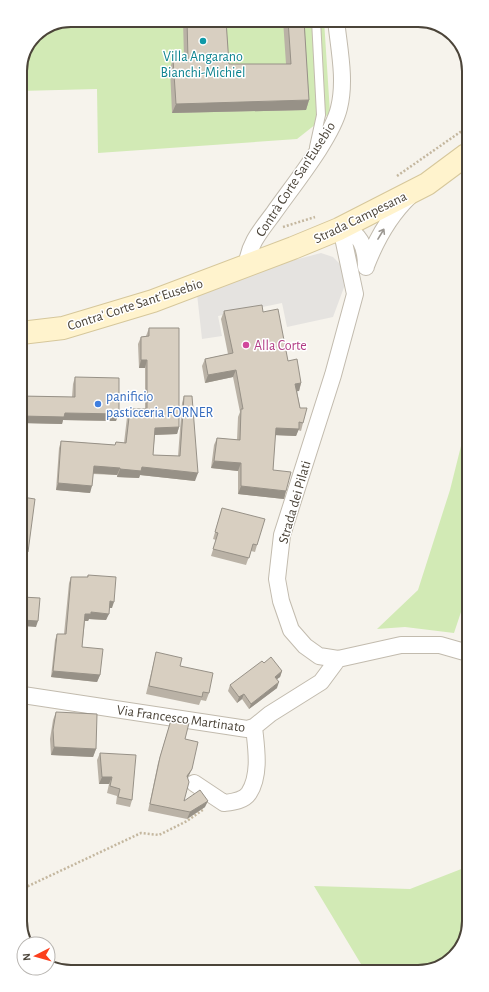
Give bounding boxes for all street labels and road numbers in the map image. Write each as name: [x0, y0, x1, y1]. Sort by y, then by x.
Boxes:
street label: Contrà Corte San'Eusebio: [254, 119, 338, 240]
street label: Strada Campesana: [312, 189, 410, 246]
street label: Contra' Corte Sant'Eusebio: [66, 276, 205, 333]
street label: Strada dei Pilati: [276, 459, 314, 545]
street label: Via Francesco Martinato: [116, 703, 246, 735]

